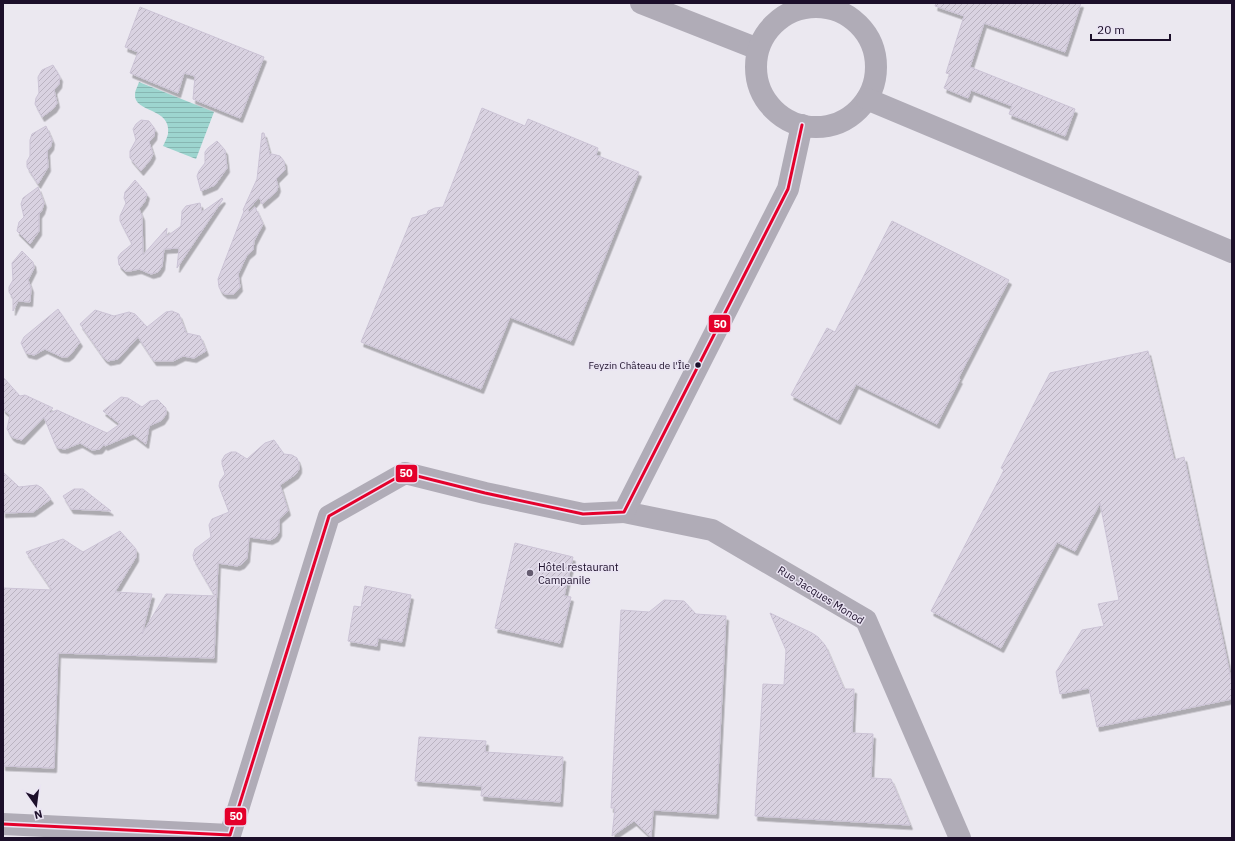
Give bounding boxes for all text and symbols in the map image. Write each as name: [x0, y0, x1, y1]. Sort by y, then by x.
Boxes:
scale bar: [1091, 16, 1170, 42]
text: 20 m: [1097, 22, 1125, 37]
line badge: 50: [708, 314, 731, 333]
text: 50: [713, 317, 727, 331]
place label: Feyzin Château de l'Île: [588, 359, 690, 372]
marker: Feyzin Château de l'Île: [693, 360, 703, 370]
line badge: 50: [395, 464, 418, 483]
text: 50: [399, 466, 413, 480]
place label: Hôtel restaurant Campanile: [538, 560, 619, 587]
street label: Rue Jacques Monod: [775, 563, 867, 627]
marker: Hôtel restaurant Campanile: [525, 568, 535, 578]
north arrow: [16, 785, 56, 825]
text: N: [33, 807, 44, 822]
line badge: 50: [224, 807, 247, 826]
text: 50: [229, 809, 243, 823]

